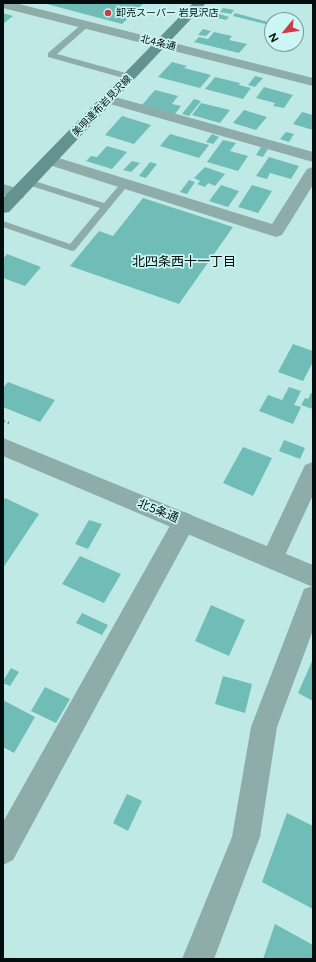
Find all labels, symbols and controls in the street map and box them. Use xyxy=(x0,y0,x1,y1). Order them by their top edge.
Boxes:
place label: 卸売スーパー 岩見沢店 xyxy=(116,7,218,19)
marker: 卸売スーパー 岩見沢店 xyxy=(103,8,113,18)
north arrow xyxy=(264,12,304,52)
text: N xyxy=(266,31,282,44)
street label: 北4条通 xyxy=(139,33,177,53)
street label: 美唄達布岩見沢線 xyxy=(70,73,134,139)
district label: 北四条西十一丁目 xyxy=(132,254,236,270)
street label: 北5条通 xyxy=(135,496,181,526)

